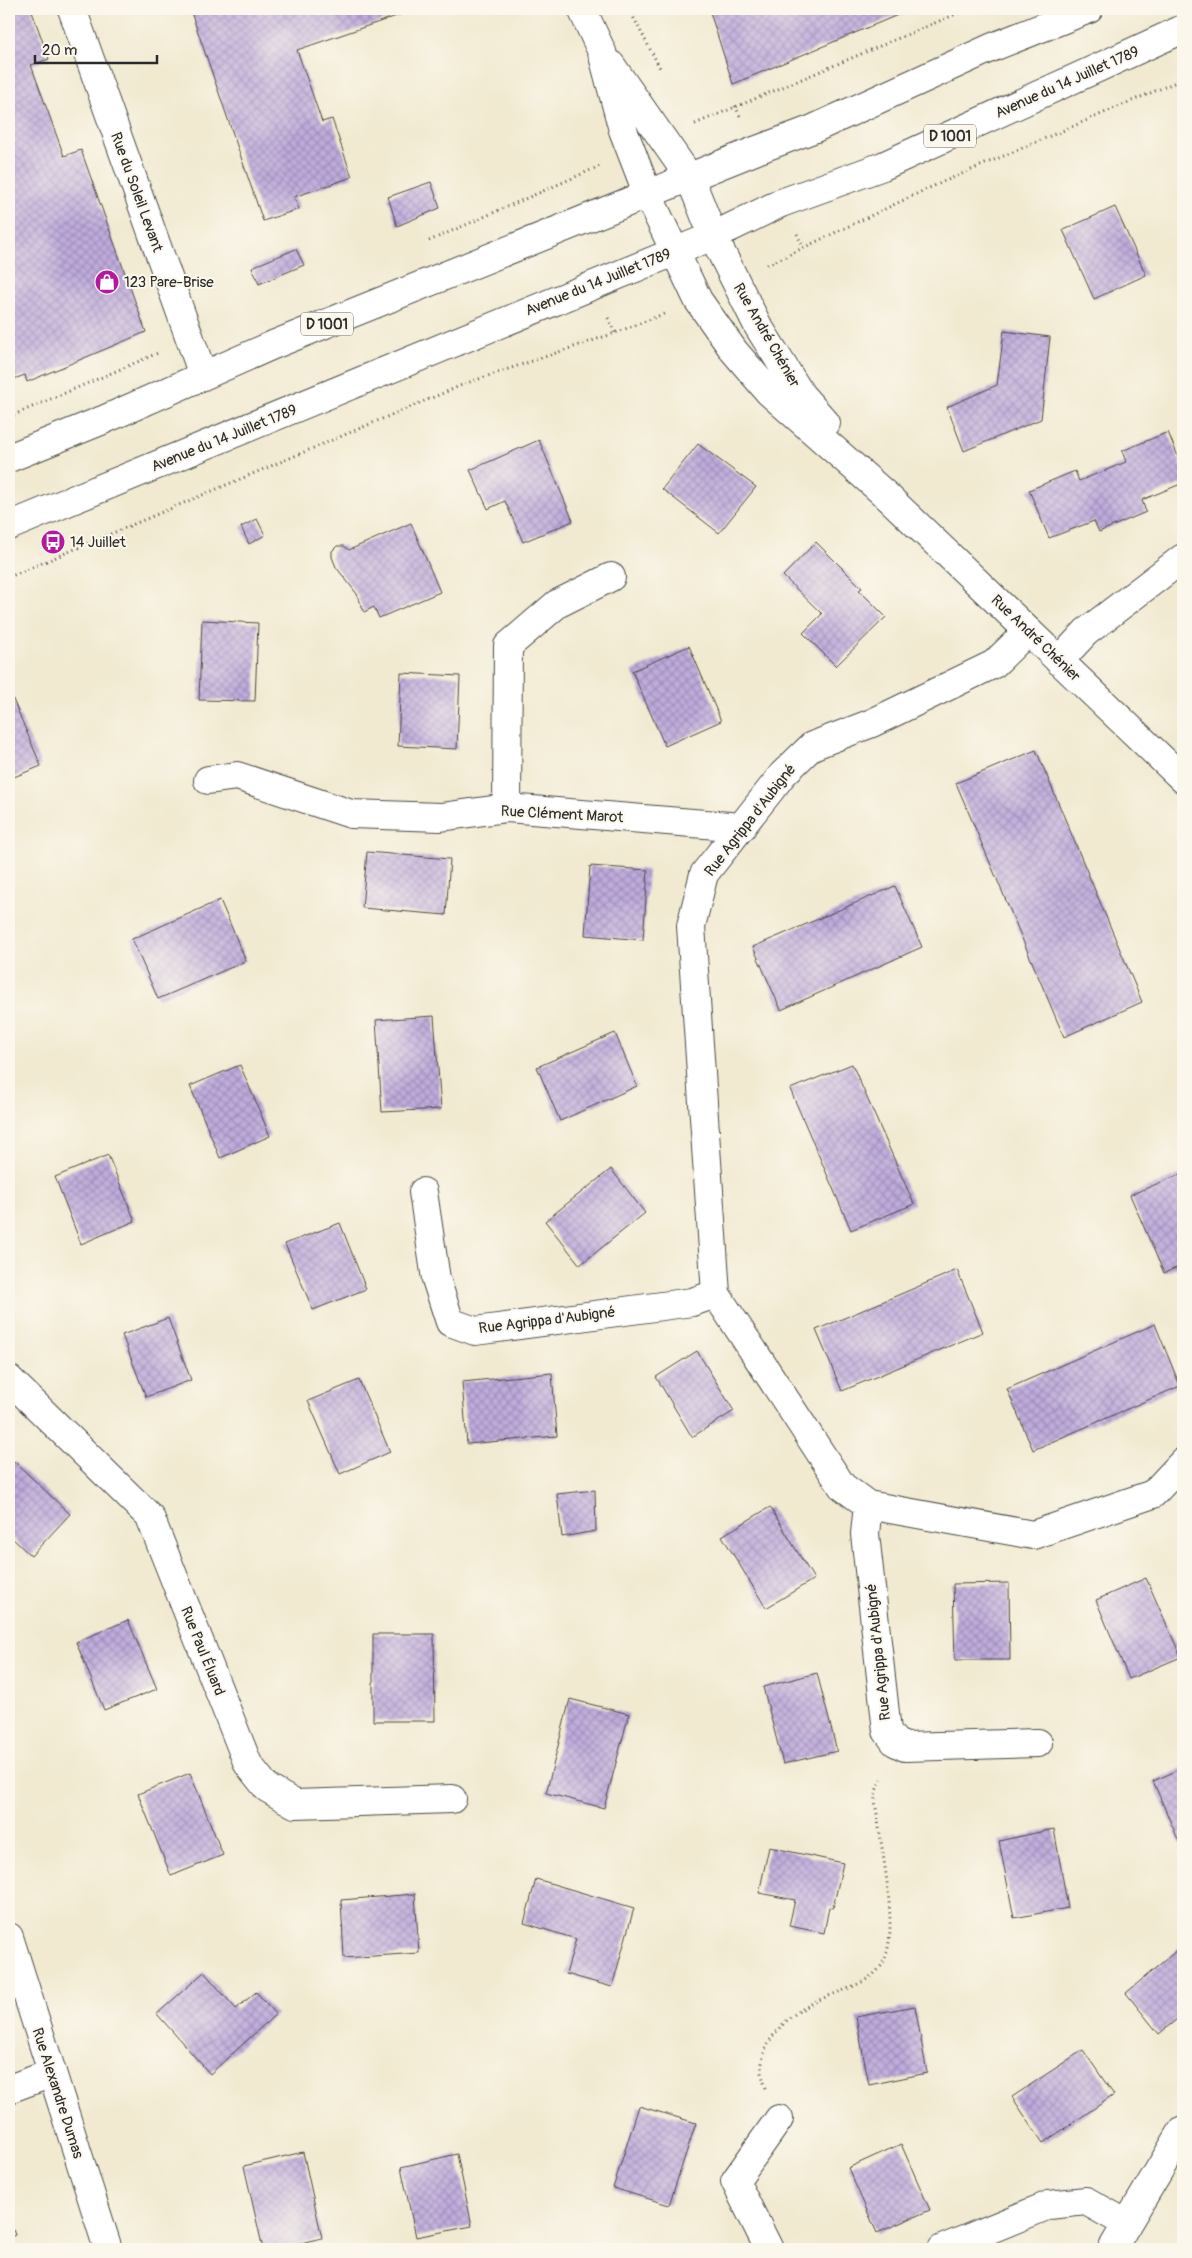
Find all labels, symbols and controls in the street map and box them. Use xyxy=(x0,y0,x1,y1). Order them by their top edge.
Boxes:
scale bar xyxy=(35,32,158,64)
text: 20 m xyxy=(42,41,77,60)
street label: Avenue du 14 Juillet 1789 xyxy=(992,42,1142,123)
road number: D 1001 xyxy=(924,124,976,148)
street label: Rue du Soleil Levant xyxy=(106,130,167,255)
street label: Avenue du 14 Juillet 1789 xyxy=(522,245,674,320)
shop icon: 123 Pare-Brise xyxy=(94,269,120,295)
place label: 123 Pare-Brise xyxy=(124,273,214,292)
street label: Rue André Chénier xyxy=(729,280,804,391)
road number: D 1001 xyxy=(301,312,353,336)
street label: Avenue du 14 Juillet 1789 xyxy=(148,401,300,476)
bus stop icon: 14 Juillet xyxy=(40,529,66,555)
place label: 14 Juillet xyxy=(70,533,127,552)
street label: Rue André Chénier xyxy=(987,591,1085,686)
street label: Rue Agrippa d'Aubigné xyxy=(701,760,800,880)
street label: Rue Clément Marot xyxy=(500,802,625,827)
street label: Rue Agrippa d'Aubigné xyxy=(478,1303,617,1338)
street label: Rue Agrippa d'Aubigné xyxy=(862,1583,895,1721)
street label: Rue Paul Éluard xyxy=(176,1604,229,1699)
street label: Rue Alexandre Dumas xyxy=(27,2025,88,2161)

